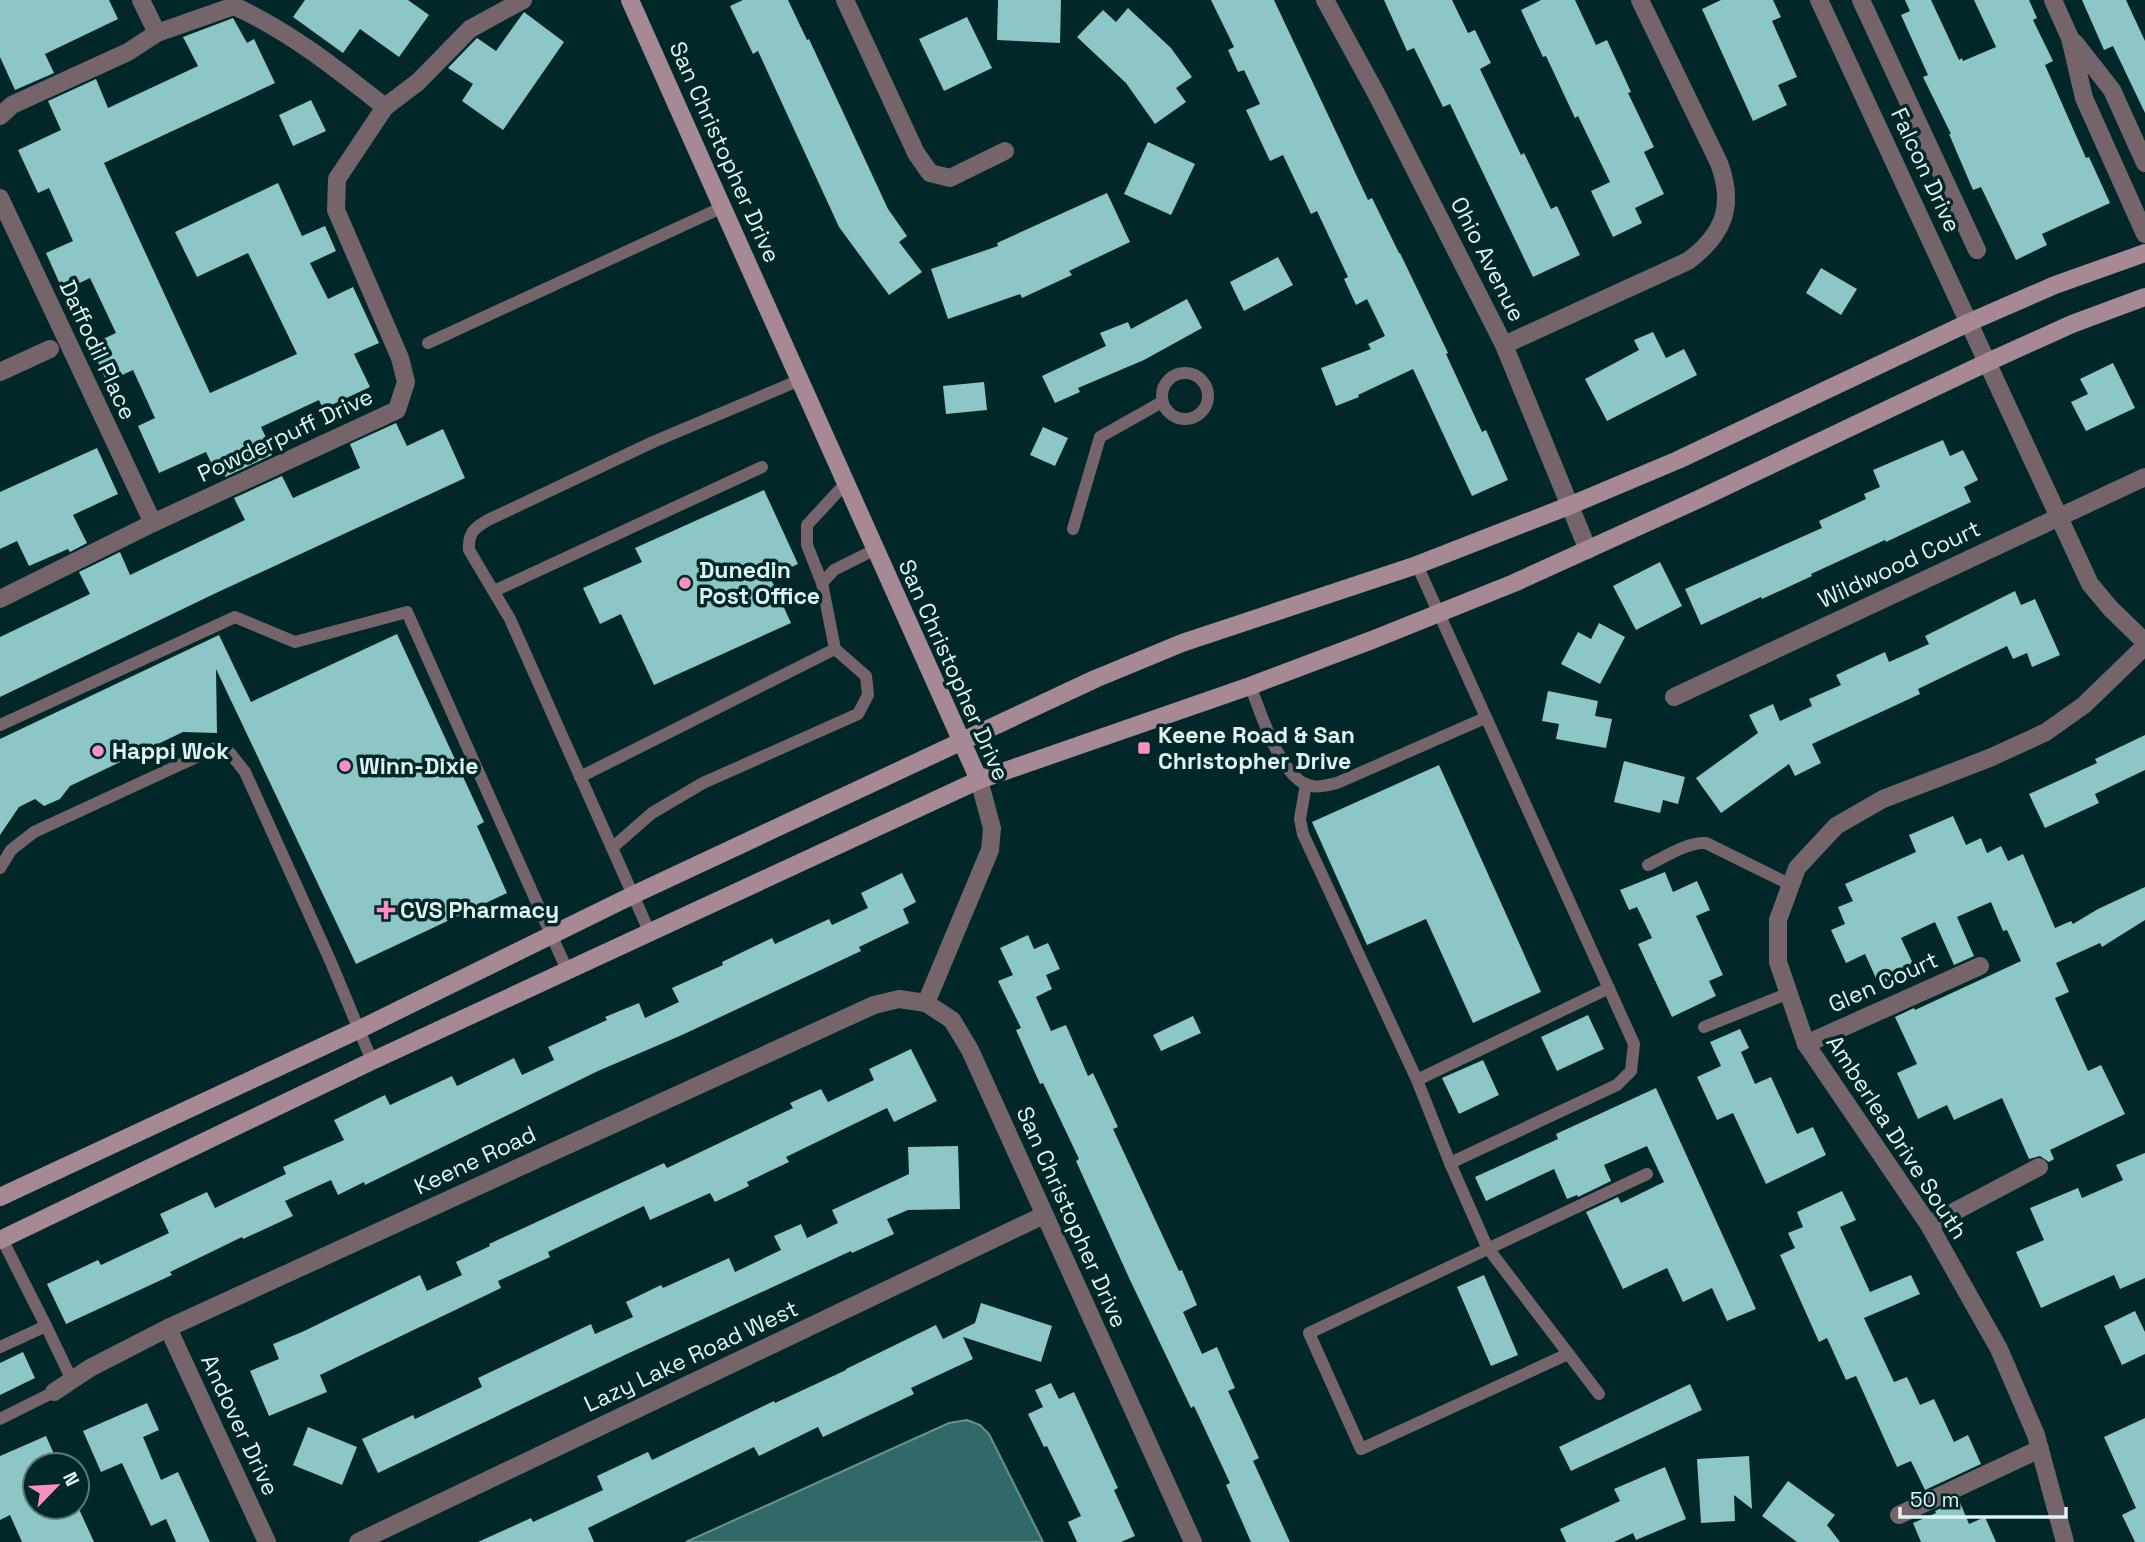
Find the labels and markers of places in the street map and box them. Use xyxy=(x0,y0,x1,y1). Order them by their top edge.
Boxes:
place label: Dunedin Post Office xyxy=(699,555,820,611)
marker: Dunedin Post Office xyxy=(677,575,693,591)
place label: Keene Road & San Christopher Drive xyxy=(1158,720,1355,776)
place label: Happi Wok xyxy=(112,736,229,766)
marker: Keene Road & San Christopher Drive xyxy=(1136,740,1152,756)
marker: Happi Wok xyxy=(90,743,106,759)
place label: Winn-Dixie xyxy=(359,751,479,781)
marker: Winn-Dixie xyxy=(337,758,353,774)
place label: CVS Pharmacy xyxy=(400,895,559,925)
marker: CVS Pharmacy xyxy=(378,902,394,918)

